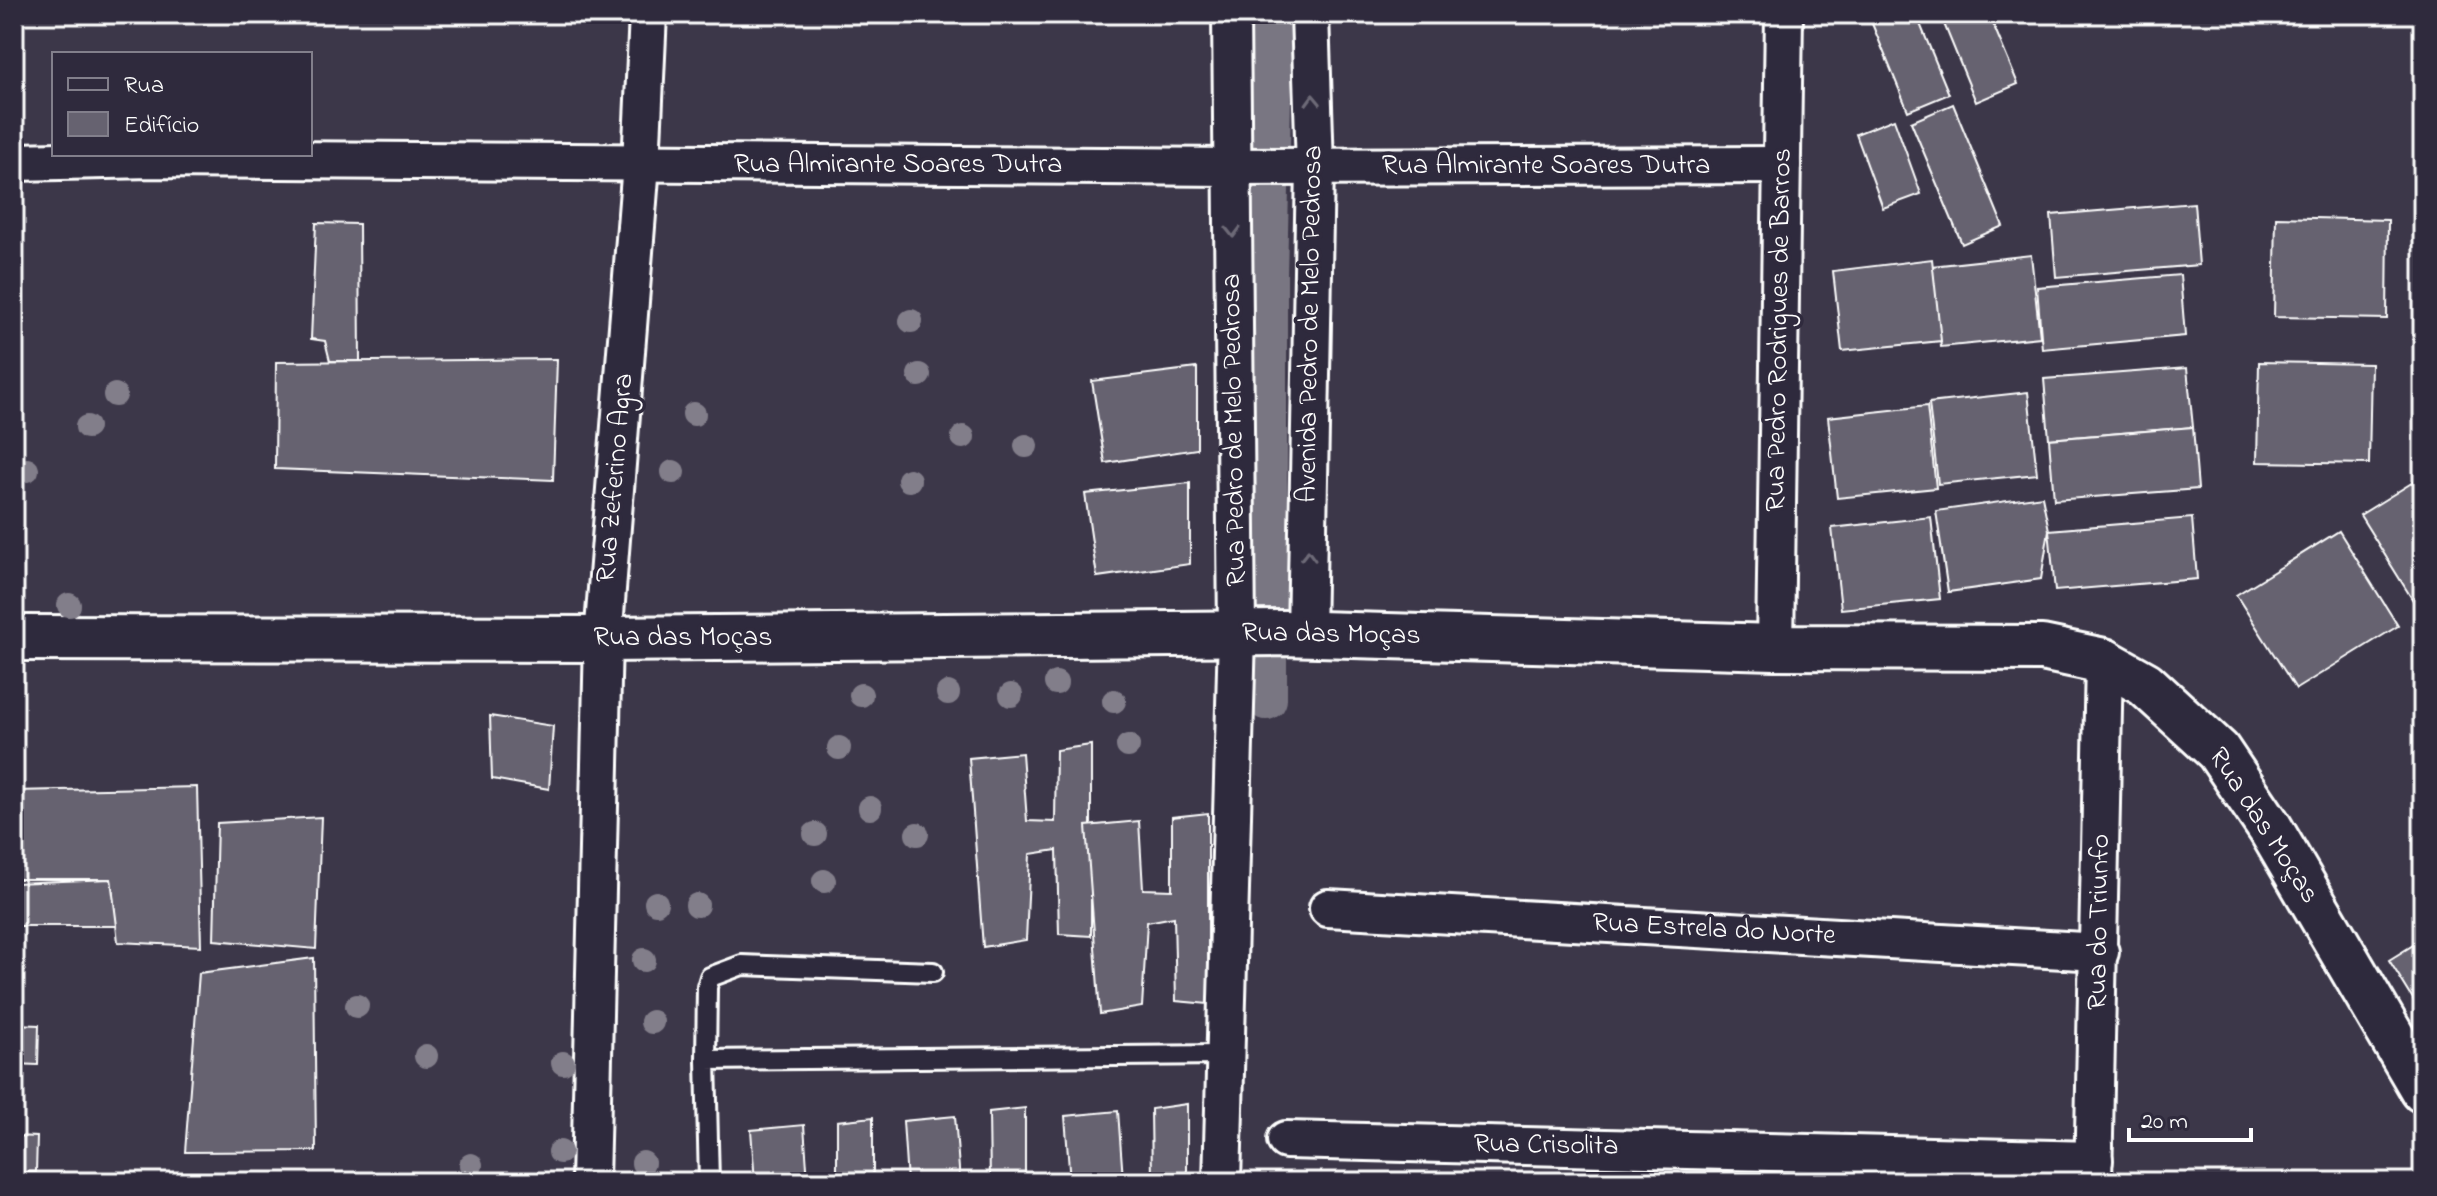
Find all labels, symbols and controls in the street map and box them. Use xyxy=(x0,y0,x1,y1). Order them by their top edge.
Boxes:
legend xyxy=(52,52,312,156)
text: Rua xyxy=(124,69,164,104)
one-way arrow xyxy=(1304,93,1321,106)
text: Edifício xyxy=(124,109,199,144)
street label: Rua Almirante Soares Dutra xyxy=(734,145,1062,186)
street label: Avenida Pedro de Melo Pedrosa xyxy=(1287,145,1335,503)
street label: Rua Almirante Soares Dutra xyxy=(1382,146,1710,187)
street label: Rua Pedro Rodrigues de Barros xyxy=(1756,148,1804,512)
one-way arrow xyxy=(1224,226,1241,239)
street label: Rua Pedro de Melo Pedrosa xyxy=(1212,273,1258,587)
street label: Rua Zeferino Agra xyxy=(586,371,646,585)
one-way arrow xyxy=(1299,549,1316,562)
street label: Rua das Moças xyxy=(1241,613,1421,657)
street label: Rua das Moças xyxy=(593,618,773,659)
street label: Rua das Moças xyxy=(2197,740,2329,912)
street label: Rua do Triunfo xyxy=(2078,834,2122,1010)
street label: Rua Estrela do Norte xyxy=(1591,903,1837,957)
scale bar xyxy=(2129,1092,2251,1142)
text: 20 m xyxy=(2141,1105,2188,1140)
street label: Rua Crisolita xyxy=(1473,1124,1619,1168)

